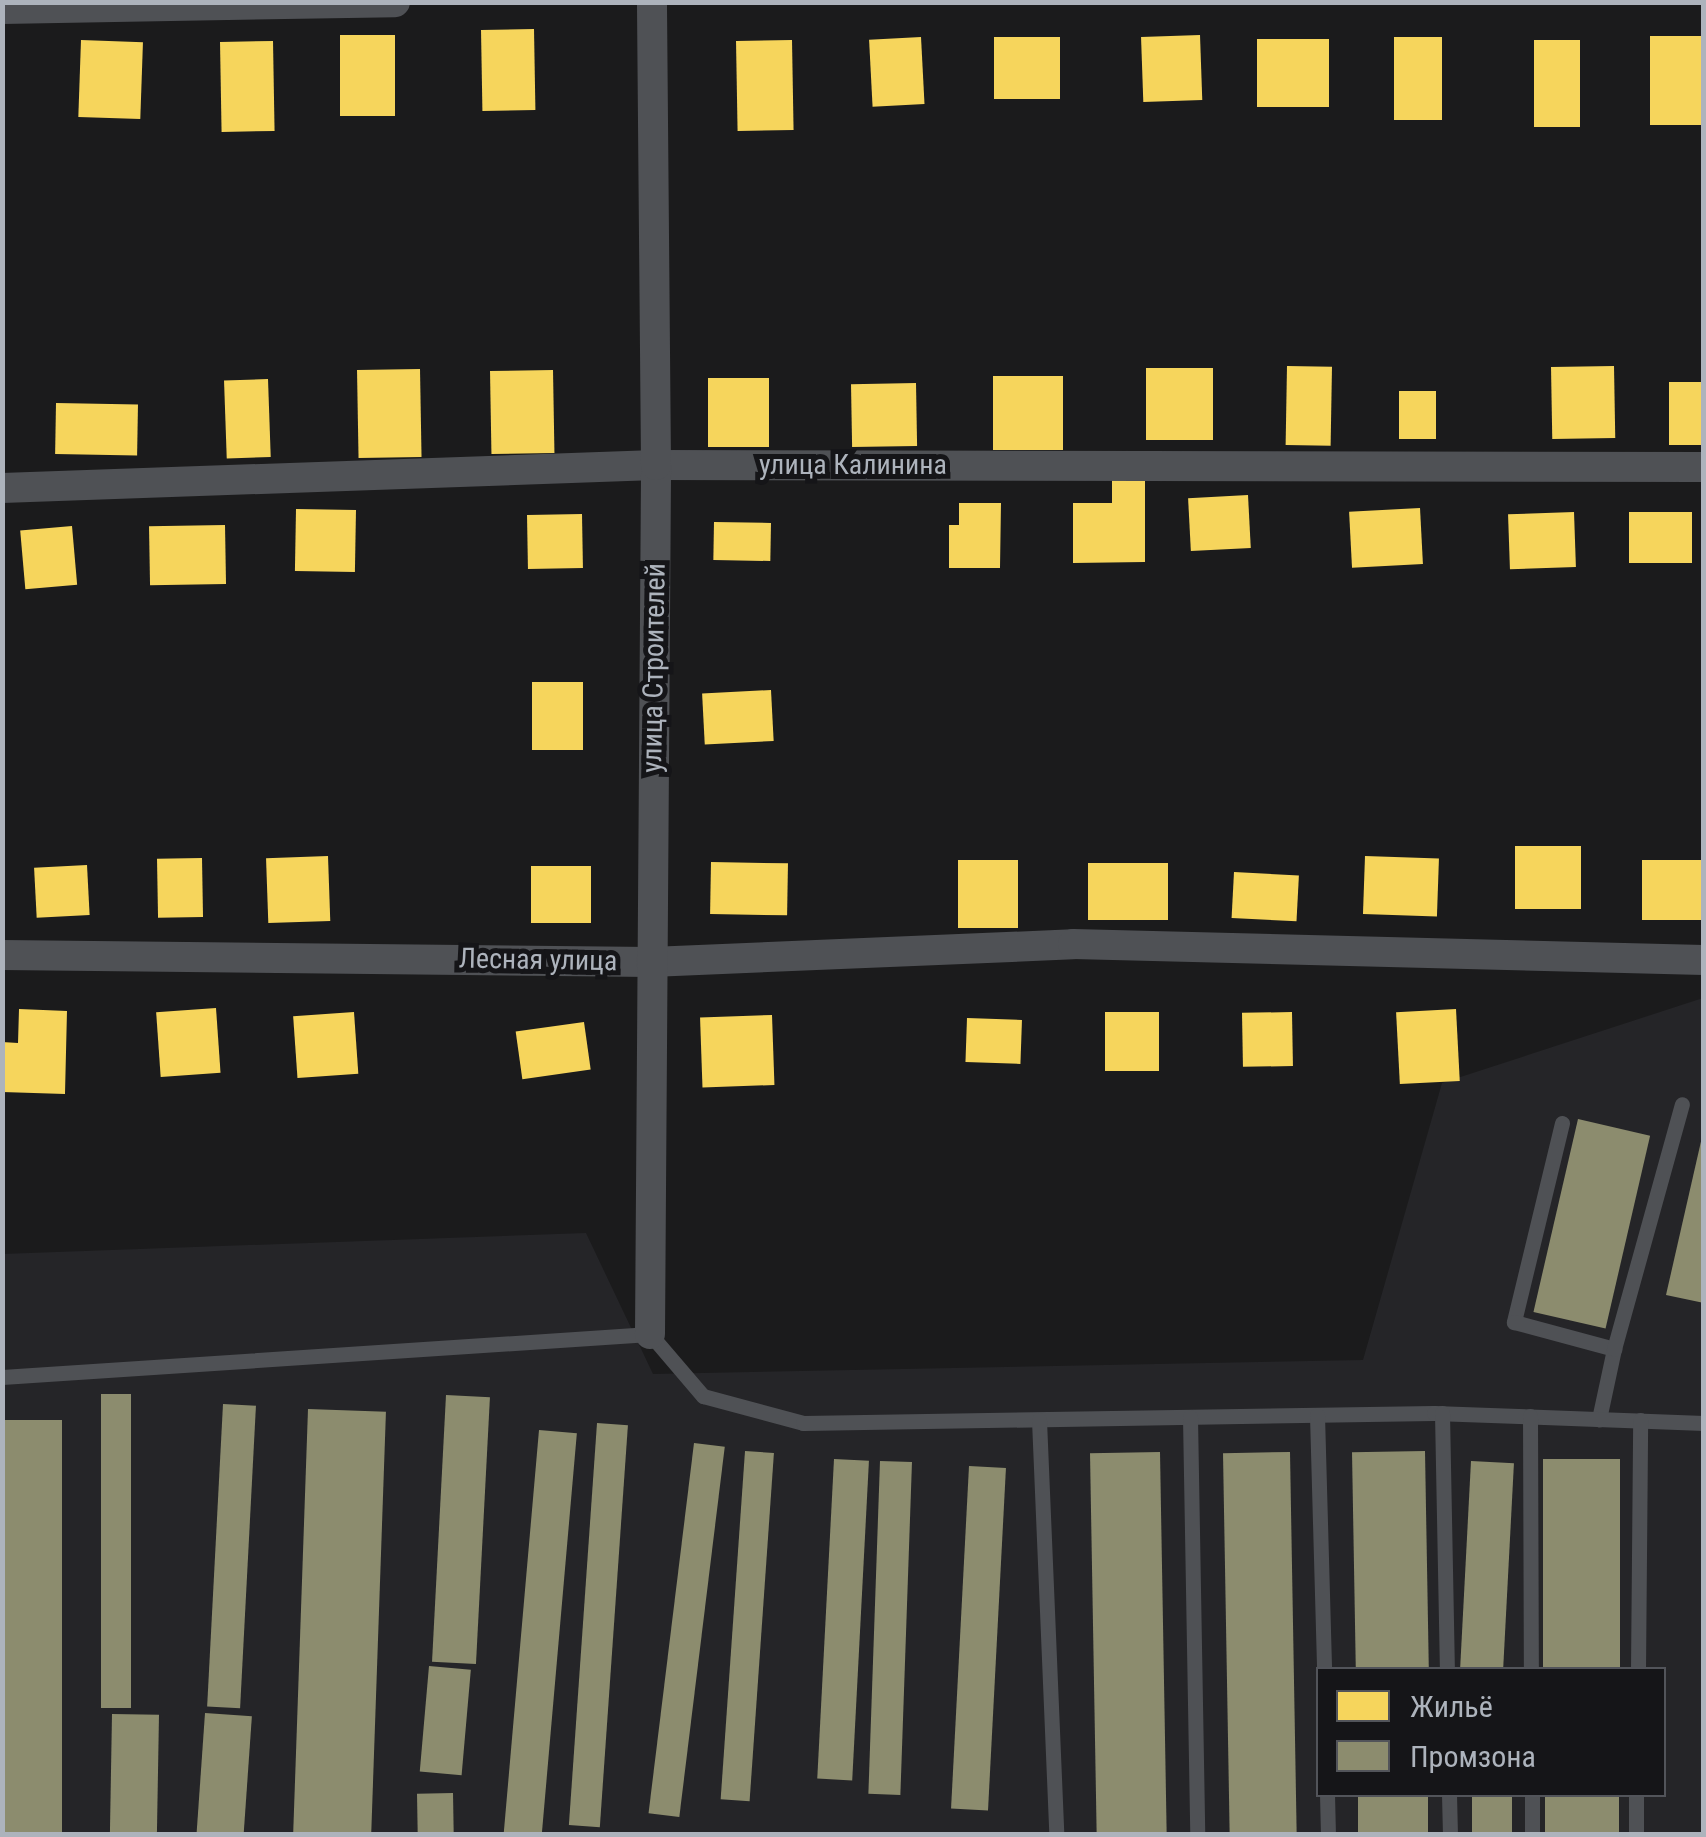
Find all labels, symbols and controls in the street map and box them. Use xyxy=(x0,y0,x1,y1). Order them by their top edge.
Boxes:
street label: улица Калинина xyxy=(759,448,947,482)
street label: улица Строителей xyxy=(635,563,673,773)
street label: Лесная улица xyxy=(458,942,618,978)
legend xyxy=(1316,1667,1666,1797)
text: Жильё xyxy=(1410,1689,1493,1724)
text: Промзона xyxy=(1410,1739,1536,1774)

